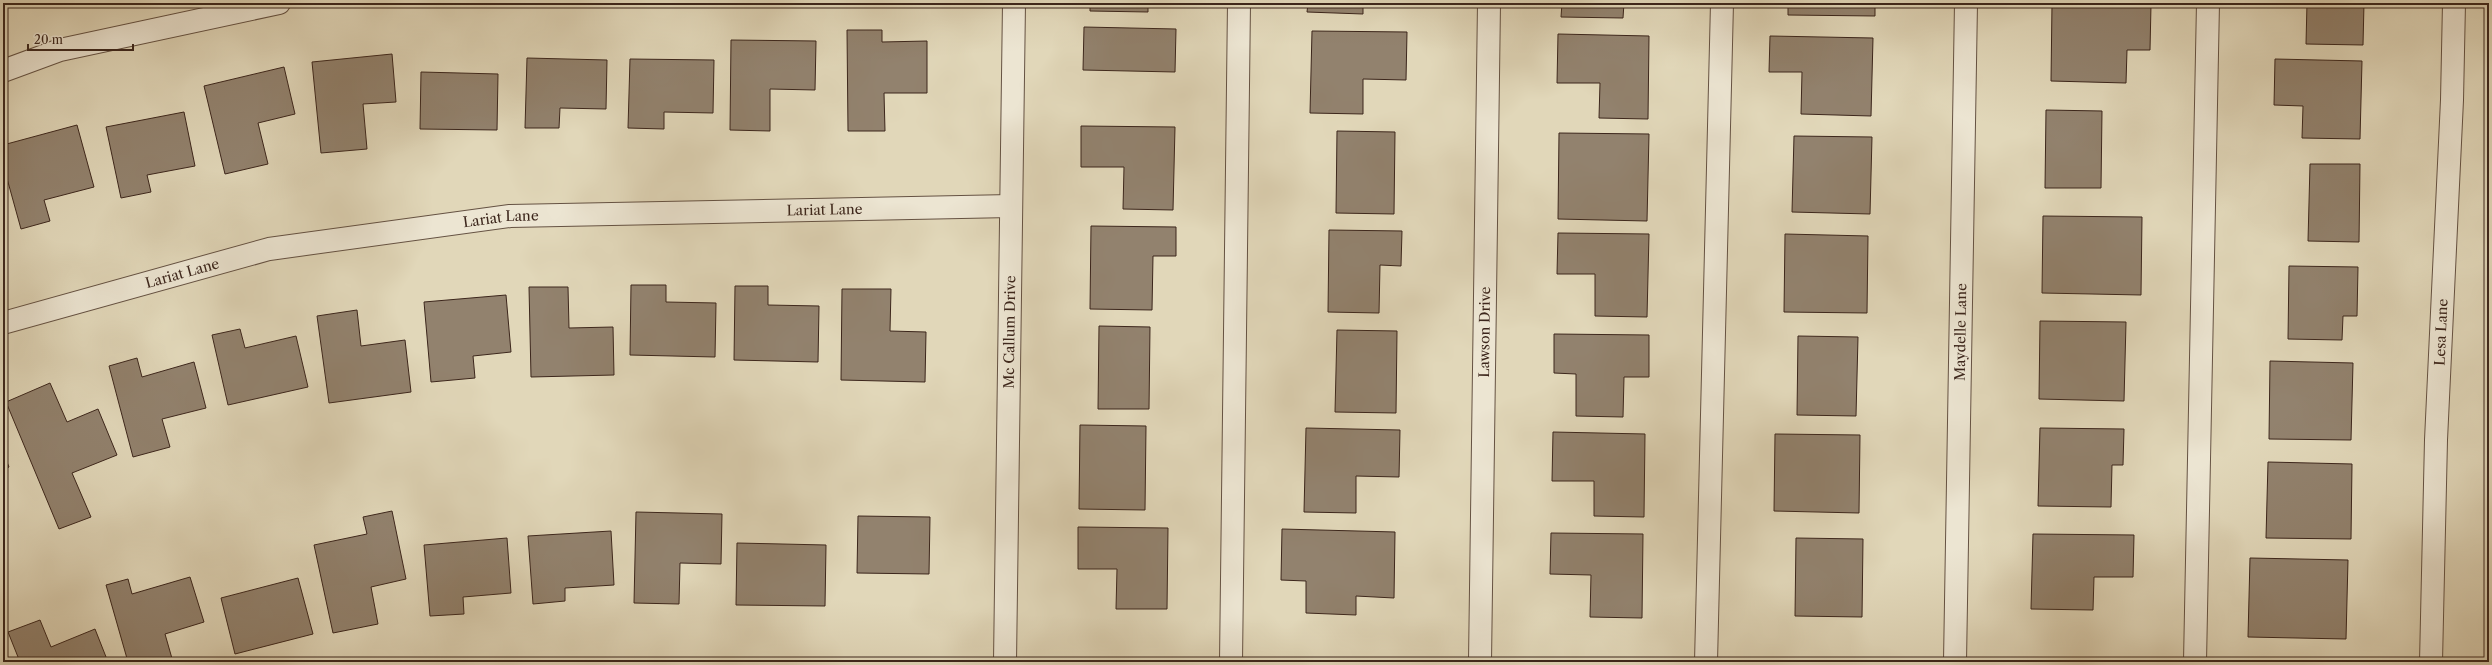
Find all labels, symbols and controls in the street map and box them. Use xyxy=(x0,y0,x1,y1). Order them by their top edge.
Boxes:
scale bar xyxy=(28,26,133,52)
text: 20 m xyxy=(34,32,63,47)
street label: Lariat Lane xyxy=(786,200,863,219)
street label: Lariat Lane xyxy=(462,206,539,231)
street label: Lariat Lane xyxy=(143,254,221,292)
street label: Mc Callum Drive xyxy=(1000,275,1019,389)
street label: Maydelle Lane xyxy=(1951,283,1970,381)
street label: Lawson Drive xyxy=(1475,286,1494,378)
street label: Lesa Lane xyxy=(2431,298,2452,366)

